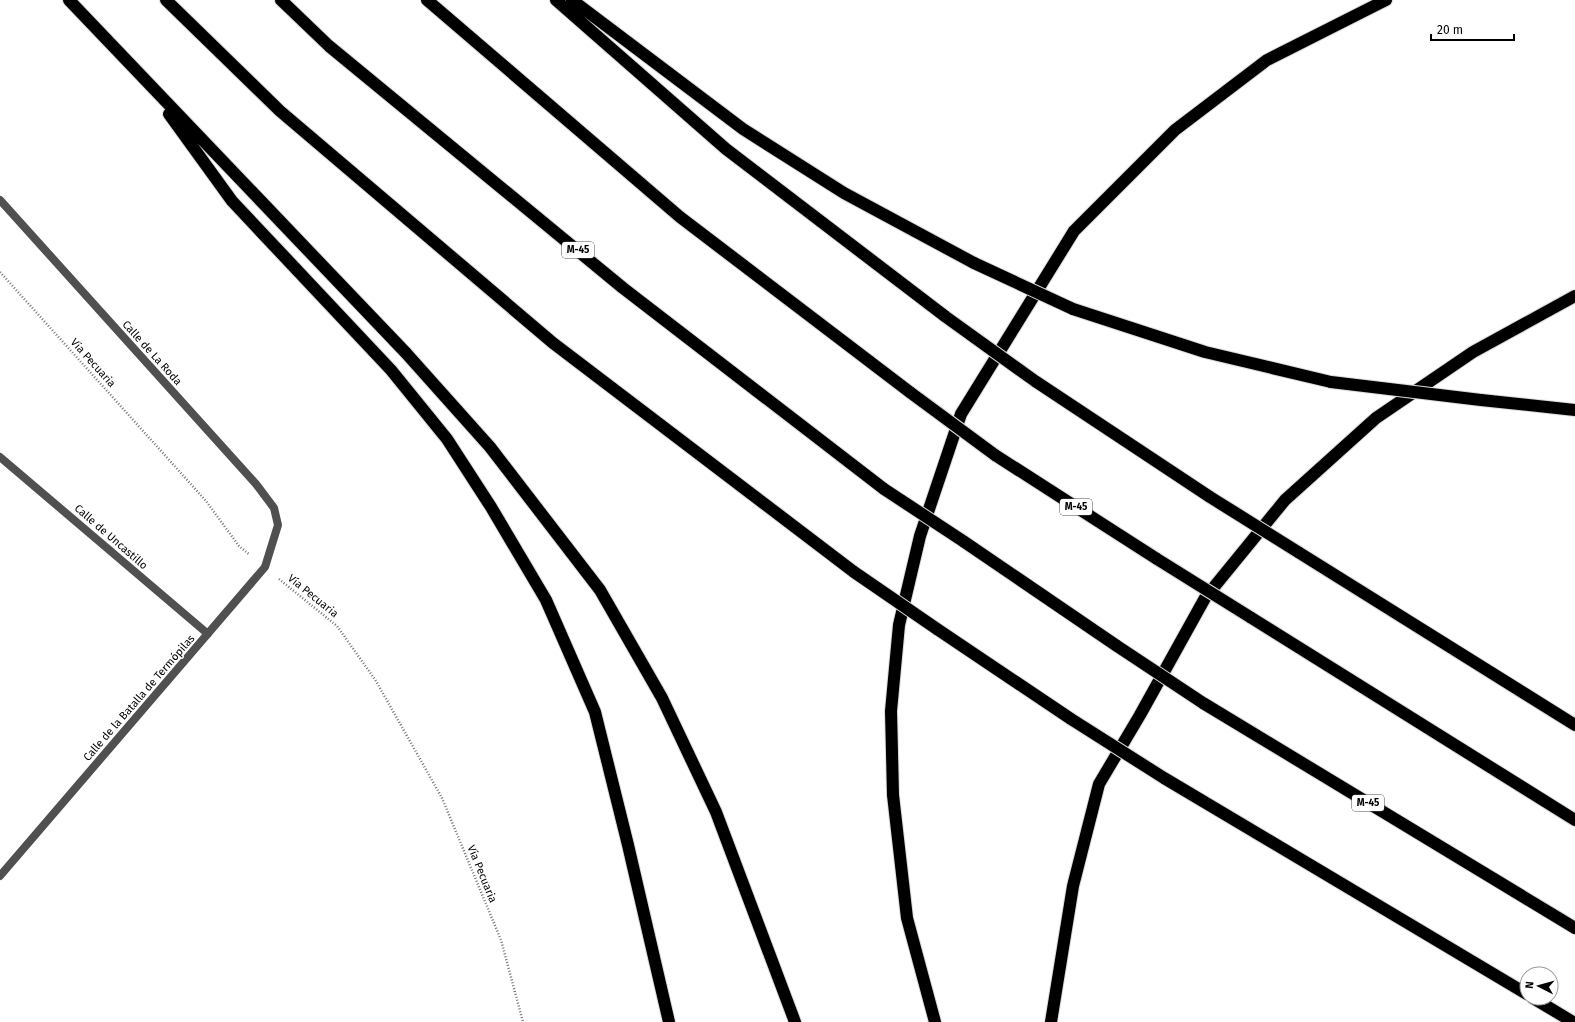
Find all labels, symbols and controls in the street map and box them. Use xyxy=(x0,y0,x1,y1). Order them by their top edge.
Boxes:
scale bar xyxy=(1431,16,1514,42)
text: 20 m xyxy=(1437,23,1463,37)
road number: M-45 xyxy=(562,242,594,258)
street label: Calle de La Roda xyxy=(120,318,184,388)
street label: Vía Pecuaria xyxy=(68,336,118,390)
road number: M-45 xyxy=(1060,499,1092,515)
street label: Calle de Uncastillo xyxy=(72,502,150,572)
street label: Vía Pecuaria xyxy=(285,572,341,620)
street label: Calle de la Batalla de Termópilas xyxy=(81,632,197,764)
road number: M-45 xyxy=(1352,795,1384,811)
street label: Vía Pecuaria xyxy=(465,843,499,905)
north arrow xyxy=(1519,966,1559,1006)
text: N xyxy=(1523,981,1536,989)

